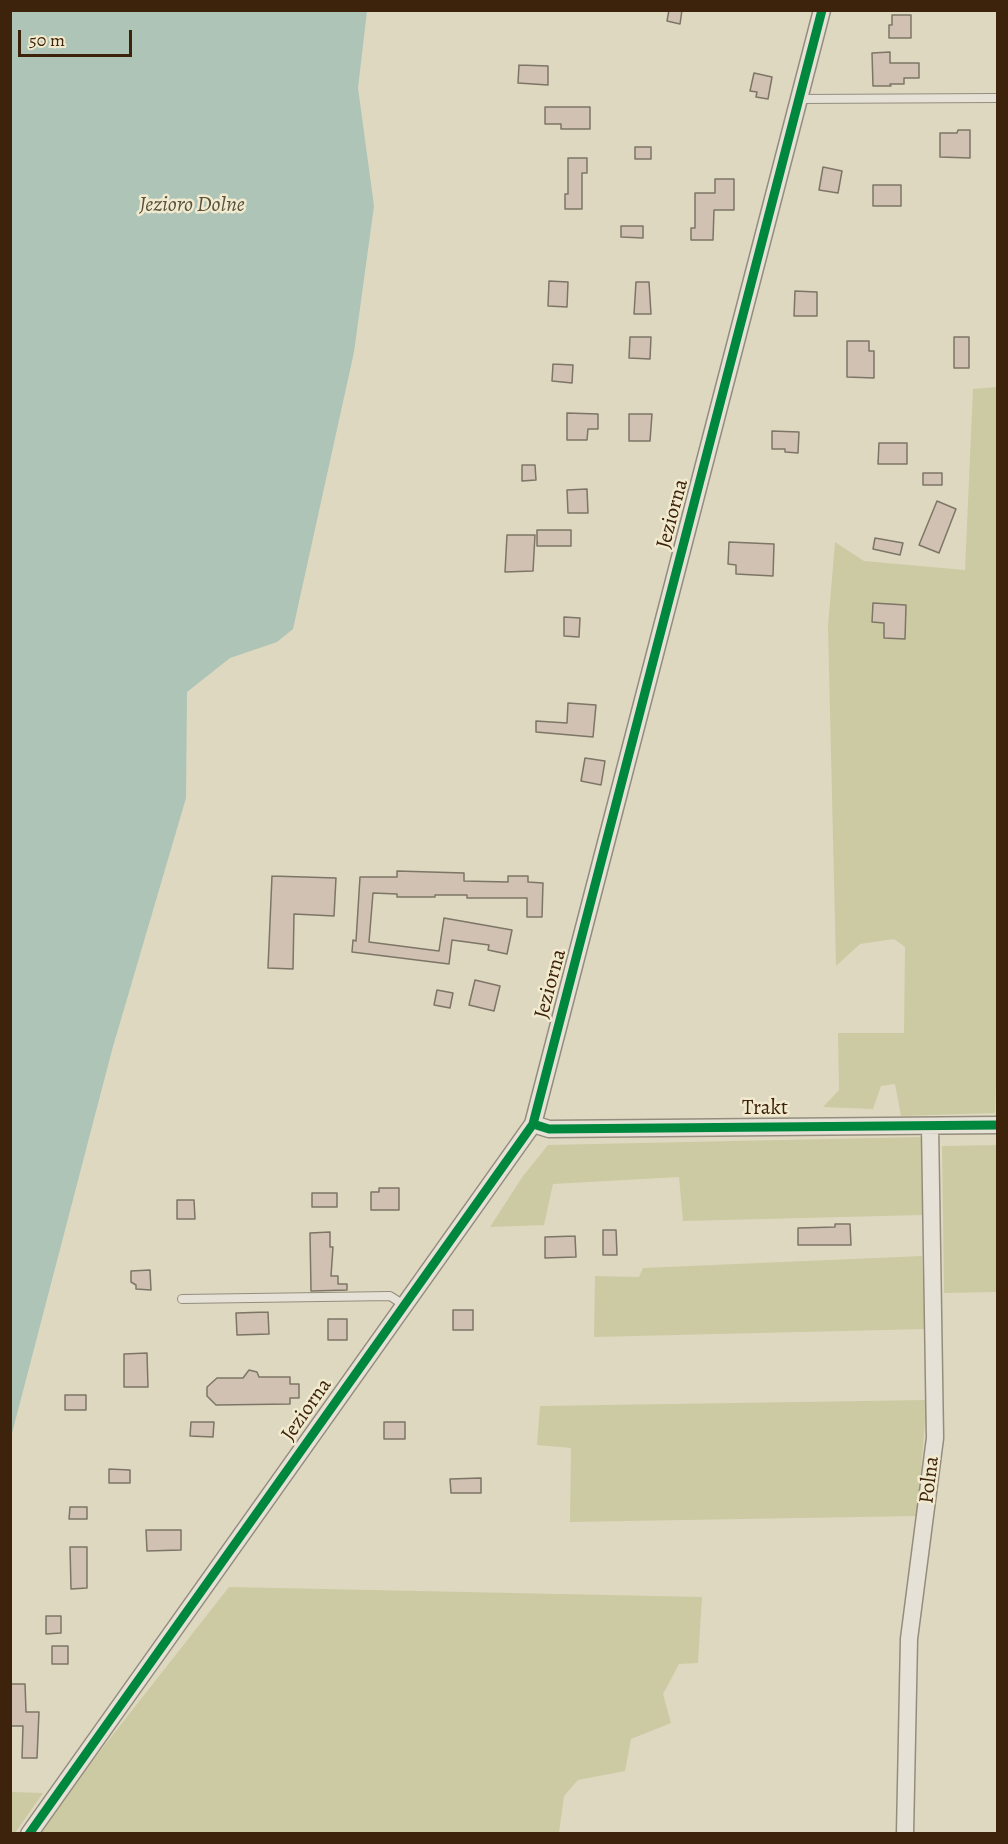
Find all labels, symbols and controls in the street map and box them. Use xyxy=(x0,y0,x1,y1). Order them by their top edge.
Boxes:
scale bar xyxy=(21,18,135,56)
text: 50 m xyxy=(29,28,65,52)
water label: Jezioro Dolne xyxy=(139,193,245,219)
street label: Jeziorna xyxy=(652,477,694,551)
street label: Jeziorna xyxy=(530,947,572,1021)
street label: Trakt xyxy=(742,1096,788,1122)
street label: Jeziorna xyxy=(276,1374,338,1446)
street label: Polna xyxy=(915,1455,945,1505)

